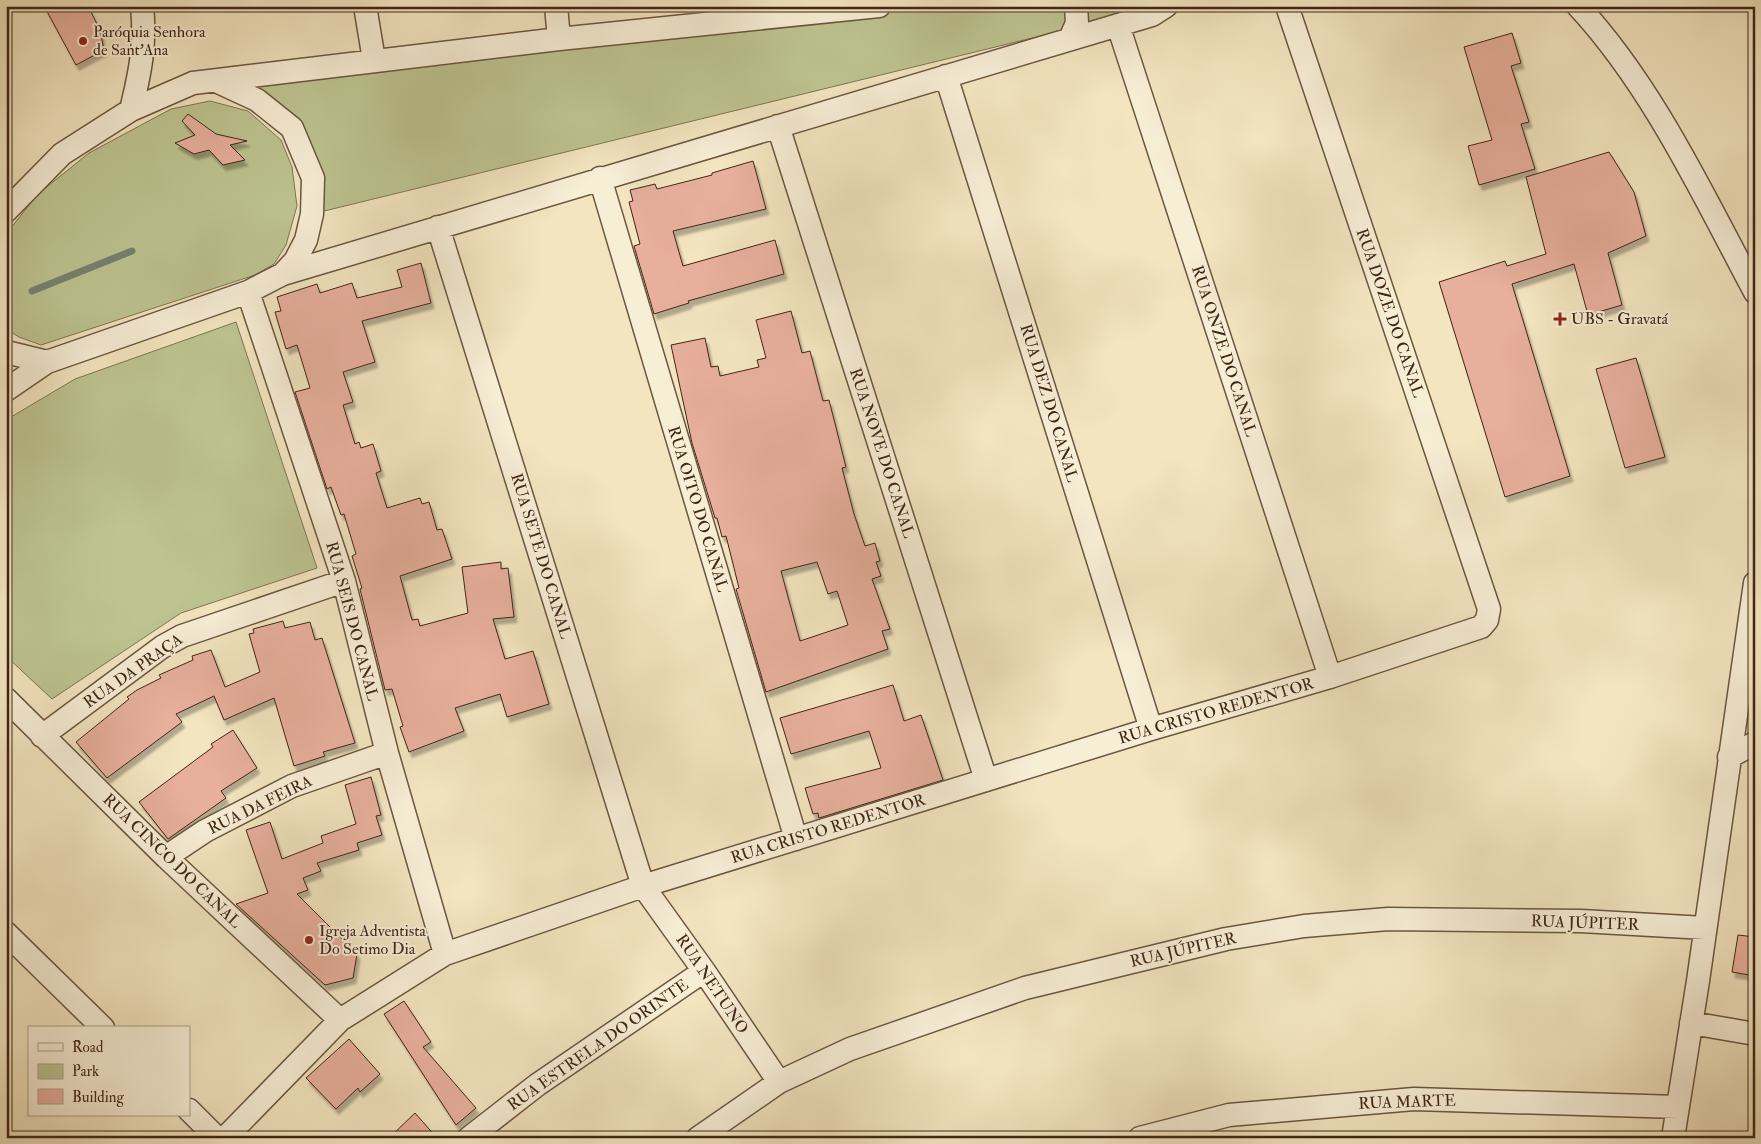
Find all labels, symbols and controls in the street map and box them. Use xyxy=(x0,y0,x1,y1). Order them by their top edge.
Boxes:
place label: Paróquia Senhora de Sant'Ana xyxy=(93,22,206,60)
marker: Paróquia Senhora de Sant'Ana xyxy=(77,35,89,47)
street label: RUA DOZE DO CANAL xyxy=(1352,226,1428,401)
street label: RUA ONZE DO CANAL xyxy=(1187,263,1261,439)
place label: UBS - Gravatá xyxy=(1571,309,1669,329)
marker: UBS - Gravatá xyxy=(1553,312,1567,326)
street label: RUA DEZ DO CANAL xyxy=(1015,321,1083,485)
street label: RUA NOVE DO CANAL xyxy=(845,366,919,541)
street label: RUA OITO DO CANAL xyxy=(663,424,733,595)
street label: RUA SETE DO CANAL xyxy=(506,471,576,641)
street label: RUA SEIS DO CANAL xyxy=(321,539,383,703)
street label: RUA DA PRAÇA xyxy=(80,629,186,713)
street label: RUA CRISTO REDENTOR xyxy=(1116,673,1317,748)
street label: RUA DA FEIRA xyxy=(205,771,315,839)
street label: RUA CINCO DO CANAL xyxy=(99,790,246,933)
street label: RUA CRISTO REDENTOR xyxy=(728,790,928,868)
street label: RUA JÚPITER xyxy=(1531,910,1640,936)
place label: Igreja Adventista Do Setimo Dia xyxy=(319,921,426,959)
street label: RUA JÚPITER xyxy=(1128,927,1239,973)
street label: RUA NETUNO xyxy=(671,930,753,1038)
marker: Igreja Adventista Do Setimo Dia xyxy=(303,934,315,946)
street label: RUA ESTRELA DO ORINTE xyxy=(504,975,692,1115)
legend xyxy=(28,1026,190,1116)
text: Road xyxy=(72,1038,104,1057)
text: Park xyxy=(72,1062,99,1081)
text: Building xyxy=(72,1088,124,1107)
street label: RUA MARTE xyxy=(1358,1090,1456,1114)

